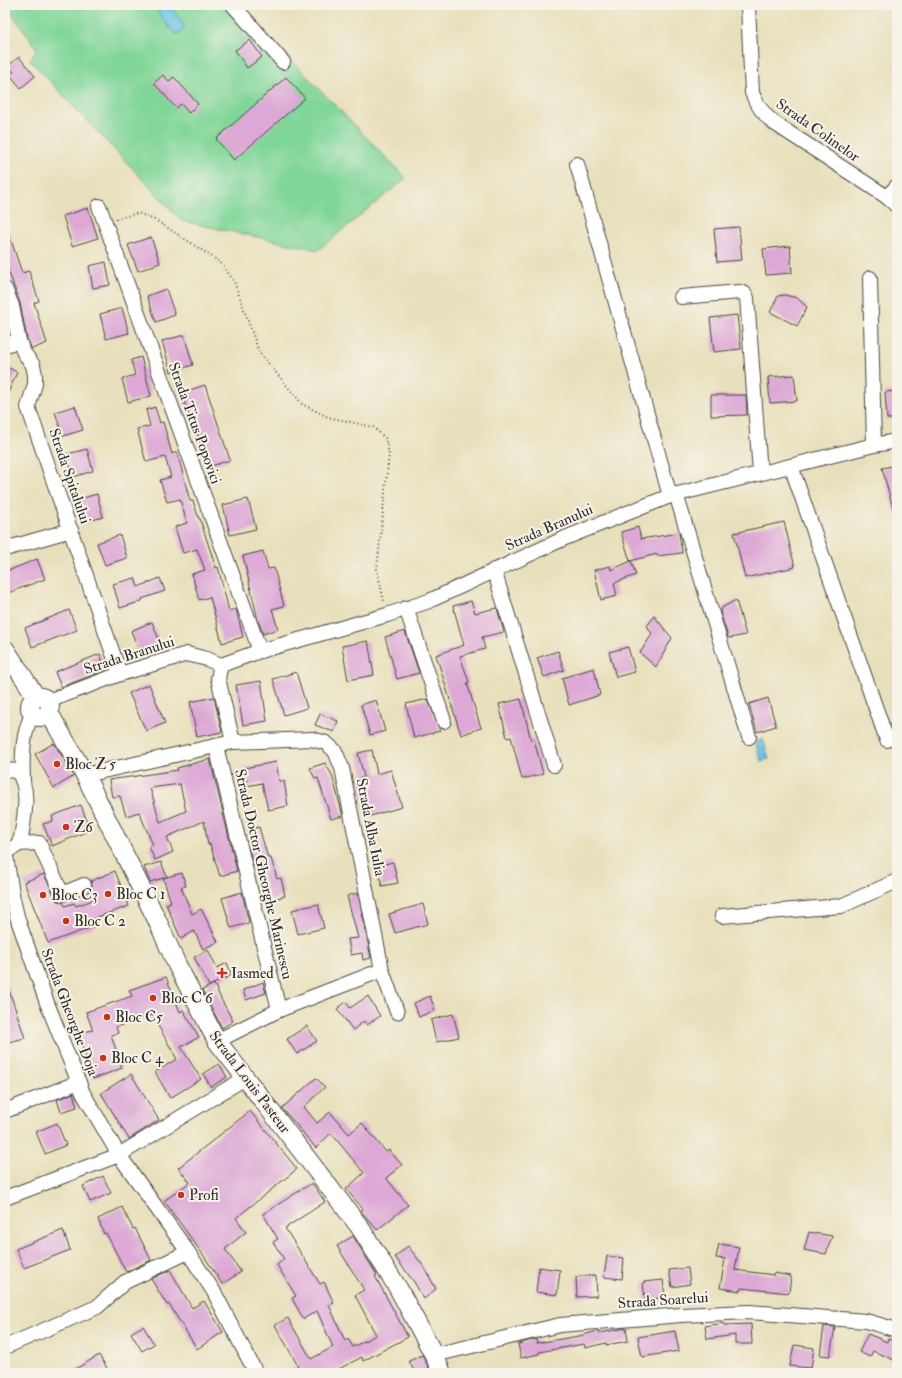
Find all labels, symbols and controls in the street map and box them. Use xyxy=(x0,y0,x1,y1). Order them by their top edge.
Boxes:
street label: Strada Colinelor xyxy=(772,94,864,167)
street label: Strada Titus Popovici xyxy=(163,360,225,487)
street label: Strada Spitalului xyxy=(43,426,95,527)
street label: Strada Branului xyxy=(502,500,596,555)
street label: Strada Branului xyxy=(81,632,177,679)
place label: Bloc Z 5 xyxy=(65,755,116,774)
marker: Bloc Z 5 xyxy=(52,759,62,769)
street label: Strada Doctor Gheorghe Marinescu xyxy=(230,767,297,981)
street label: Strada Alba Iulia xyxy=(352,777,389,878)
place label: Z6 xyxy=(74,818,94,837)
marker: Z6 xyxy=(61,822,71,832)
place label: Bloc C 1 xyxy=(116,885,165,904)
place label: Bloc C3 xyxy=(51,886,98,905)
marker: Bloc C 1 xyxy=(103,889,113,899)
marker: Bloc C3 xyxy=(38,890,48,900)
place label: Bloc C 2 xyxy=(74,912,126,931)
marker: Bloc C 2 xyxy=(61,916,71,926)
street label: Strada Gheorghe Doja xyxy=(36,946,103,1079)
place label: Iasmed xyxy=(231,964,274,983)
marker: Iasmed xyxy=(216,967,228,979)
place label: Bloc C 6 xyxy=(161,989,214,1008)
marker: Bloc C 6 xyxy=(148,993,158,1003)
place label: Bloc C5 xyxy=(115,1008,163,1027)
marker: Bloc C5 xyxy=(102,1012,112,1022)
street label: Strada Louis Pasteur xyxy=(205,1027,295,1138)
place label: Bloc C 4 xyxy=(111,1049,164,1068)
marker: Bloc C 4 xyxy=(98,1053,108,1063)
place label: Profi xyxy=(189,1186,219,1205)
marker: Profi xyxy=(176,1190,186,1200)
street label: Strada Soarelui xyxy=(617,1288,709,1313)

